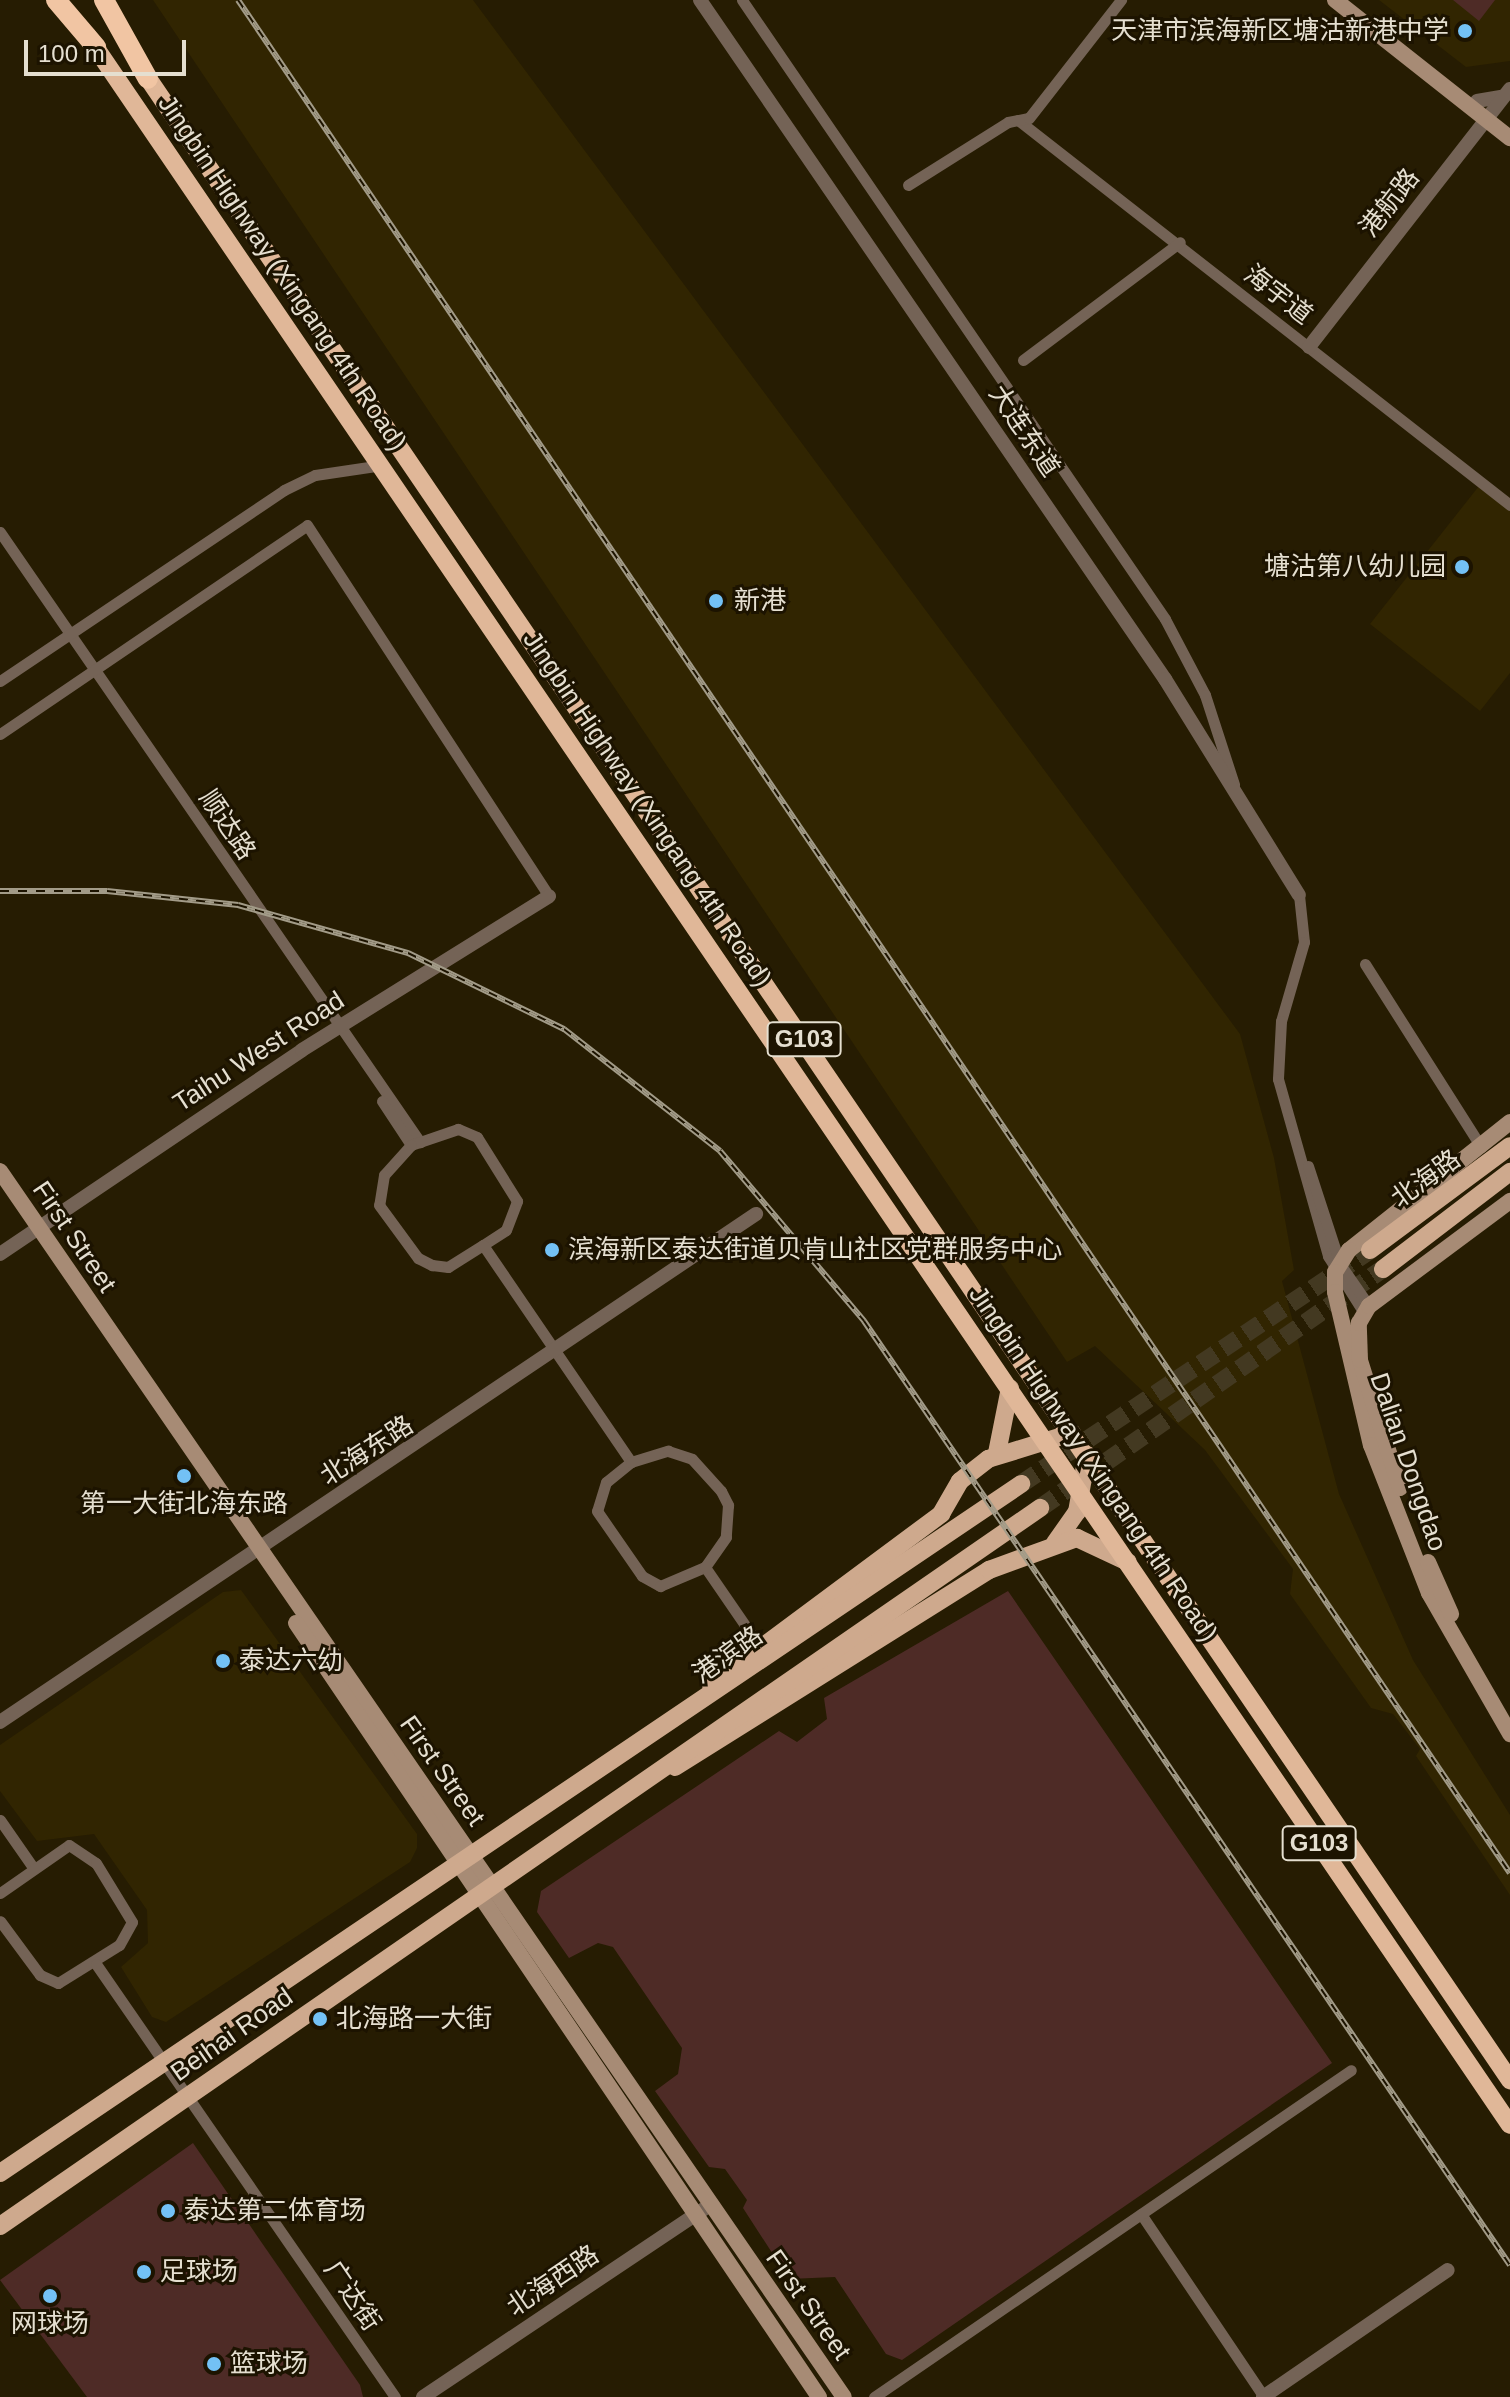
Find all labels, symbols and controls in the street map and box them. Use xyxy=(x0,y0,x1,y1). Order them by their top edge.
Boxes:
place label: 天津市滨海新区塘沽新港中学 xyxy=(1111,15,1449,47)
marker: 天津市滨海新区塘沽新港中学 xyxy=(1456,22,1474,40)
scale bar xyxy=(28,24,190,74)
text: 100 m xyxy=(38,40,105,67)
street label: Jingbin Highway (Xingang 4th Road) xyxy=(151,89,413,457)
street label: 港航路 xyxy=(1354,163,1426,243)
street label: 海宇道 xyxy=(1238,259,1318,331)
street label: 大连东道 xyxy=(982,379,1066,483)
place label: 塘沽第八幼儿园 xyxy=(1264,551,1446,583)
marker: 塘沽第八幼儿园 xyxy=(1453,558,1471,576)
place label: 新港 xyxy=(734,585,786,617)
marker: 新港 xyxy=(705,590,727,612)
street label: Jingbin Highway (Xingang 4th Road) xyxy=(516,625,778,993)
street label: 顺达路 xyxy=(192,784,262,866)
street label: Taihu West Road xyxy=(168,985,350,1119)
road number: G103 xyxy=(766,1019,842,1059)
street label: 北海路 xyxy=(1385,1143,1467,1215)
street label: First Street xyxy=(26,1176,122,1298)
place label: 滨海新区泰达街道贝肯山社区党群服务中心 xyxy=(568,1234,1062,1266)
marker: 滨海新区泰达街道贝肯山社区党群服务中心 xyxy=(543,1241,561,1259)
street label: Jingbin Highway (Xingang 4th Road) xyxy=(962,1280,1224,1648)
street label: Dalian Dongdao xyxy=(1363,1369,1453,1555)
street label: 北海东路 xyxy=(315,1410,419,1492)
marker: 第一大街北海东路 xyxy=(175,1467,193,1485)
place label: 第一大街北海东路 xyxy=(80,1488,288,1520)
street label: 港滨路 xyxy=(687,1620,769,1690)
place label: 泰达六幼 xyxy=(239,1645,343,1677)
marker: 泰达六幼 xyxy=(214,1652,232,1670)
street label: First Street xyxy=(393,1710,491,1832)
road number: G103 xyxy=(1281,1823,1357,1863)
street label: Beihai Road xyxy=(165,1982,299,2088)
place label: 北海路一大街 xyxy=(336,2003,492,2035)
marker: 北海路一大街 xyxy=(311,2010,329,2028)
place label: 泰达第二体育场 xyxy=(184,2195,366,2227)
marker: 泰达第二体育场 xyxy=(159,2202,177,2220)
street label: 北海西路 xyxy=(501,2239,605,2323)
street label: First Street xyxy=(759,2244,857,2366)
street label: 广达街 xyxy=(317,2255,387,2337)
place label: 足球场 xyxy=(160,2256,238,2288)
marker: 足球场 xyxy=(135,2263,153,2281)
marker: 网球场 xyxy=(41,2287,59,2305)
place label: 网球场 xyxy=(11,2308,89,2340)
place label: 篮球场 xyxy=(230,2348,308,2380)
marker: 篮球场 xyxy=(205,2355,223,2373)

